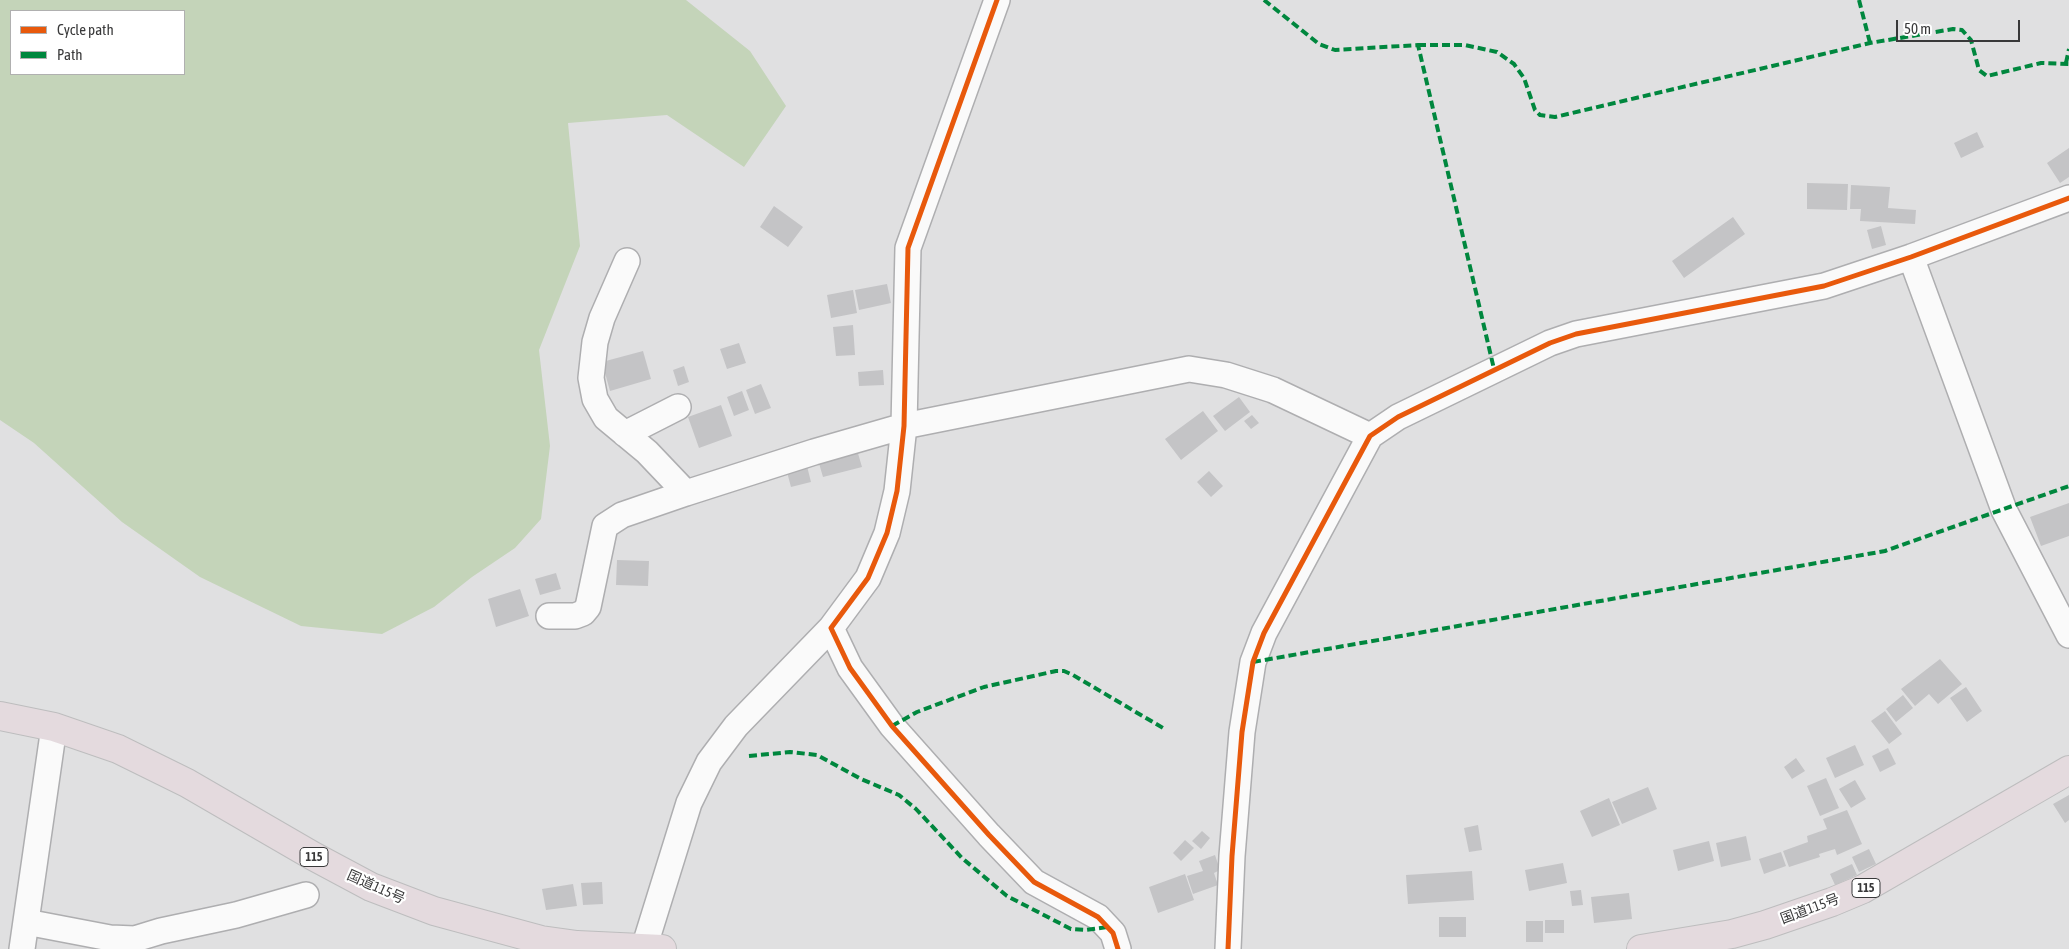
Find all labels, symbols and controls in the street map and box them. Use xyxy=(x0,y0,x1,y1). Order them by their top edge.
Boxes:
legend xyxy=(10,10,185,75)
scale bar xyxy=(1899,10,2023,42)
text: 50 m xyxy=(1904,20,1931,37)
text: Cycle path xyxy=(57,21,114,38)
text: Path xyxy=(57,46,83,63)
road number: 115 xyxy=(300,848,328,866)
street label: 国道115号 xyxy=(344,867,408,907)
road number: 115 xyxy=(1852,878,1880,898)
street label: 国道115号 xyxy=(1778,891,1842,927)

